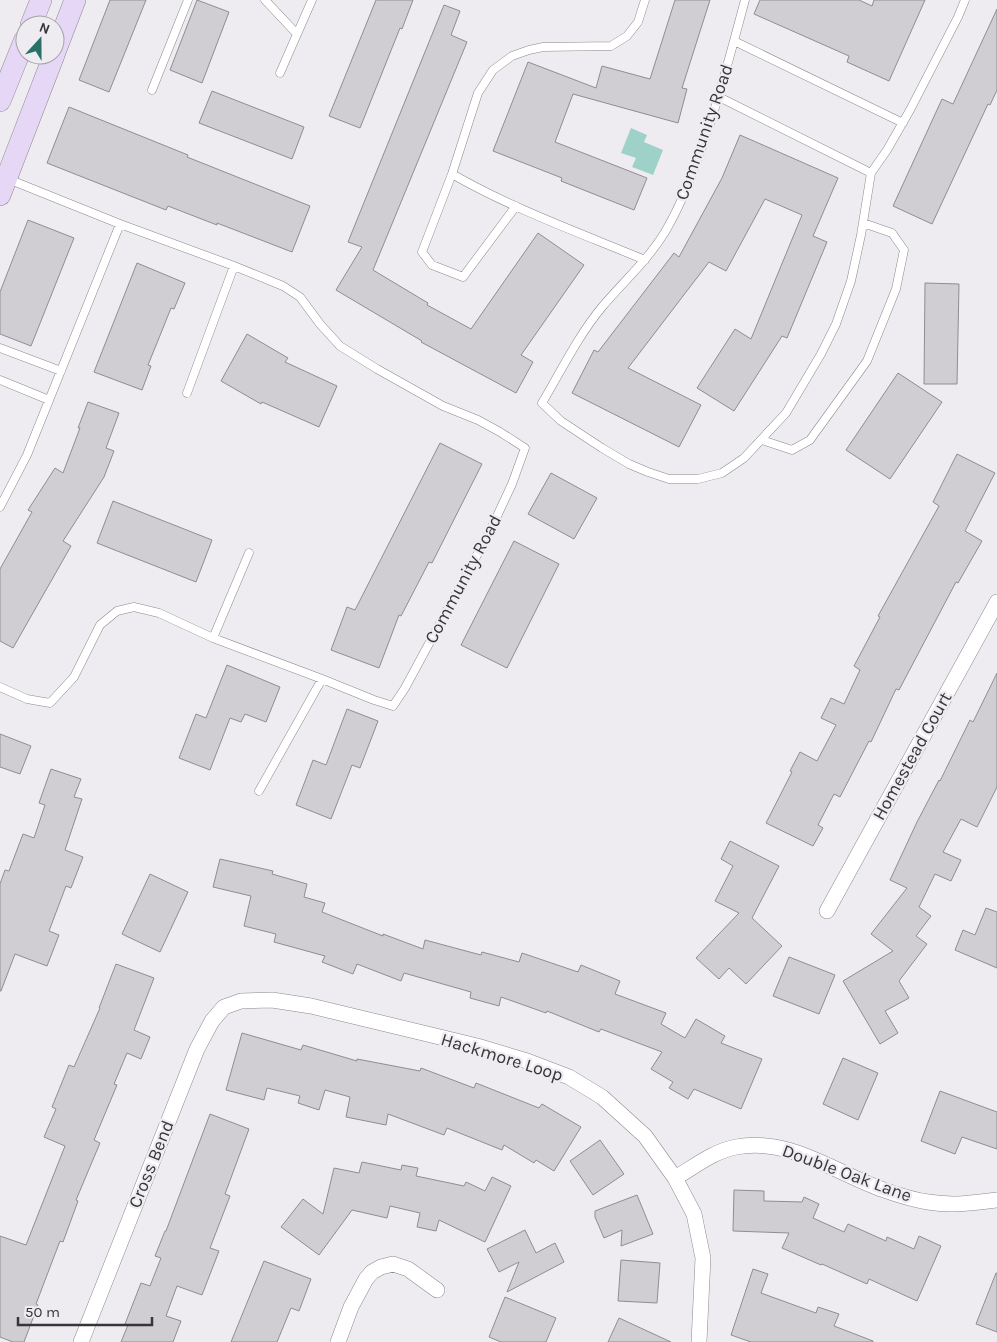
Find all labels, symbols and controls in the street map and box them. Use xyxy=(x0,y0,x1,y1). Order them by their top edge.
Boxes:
north arrow xyxy=(15,15,65,65)
text: N xyxy=(37,19,52,38)
street label: Community Road xyxy=(670,61,738,203)
street label: Community Road xyxy=(420,511,506,647)
street label: Homestead Court xyxy=(868,688,956,824)
street label: Hackmore Loop xyxy=(438,1028,566,1086)
street label: Cross Bend xyxy=(123,1117,179,1211)
street label: Double Oak Lane xyxy=(779,1139,915,1207)
scale bar xyxy=(18,1294,151,1326)
text: 50 m xyxy=(25,1303,60,1321)

